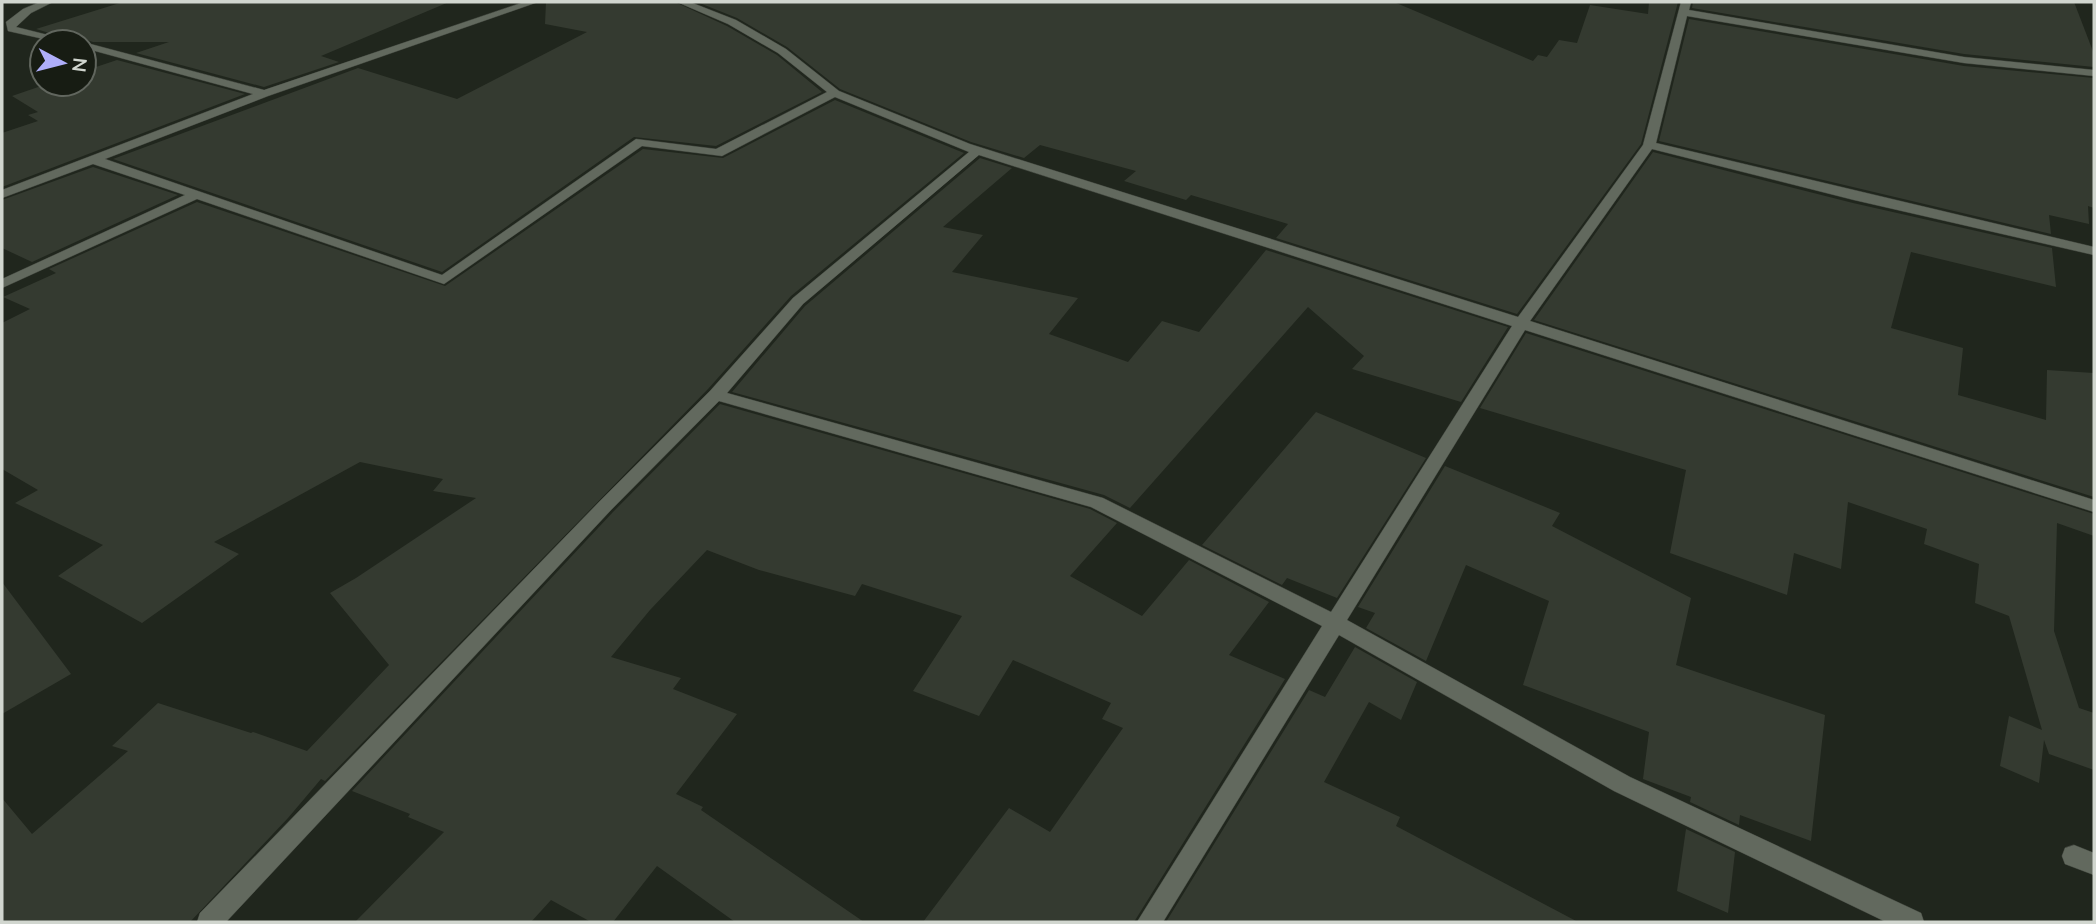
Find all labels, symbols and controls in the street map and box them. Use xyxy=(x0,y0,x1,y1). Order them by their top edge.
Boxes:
north arrow xyxy=(28,28,98,98)
text: N xyxy=(67,56,93,74)

